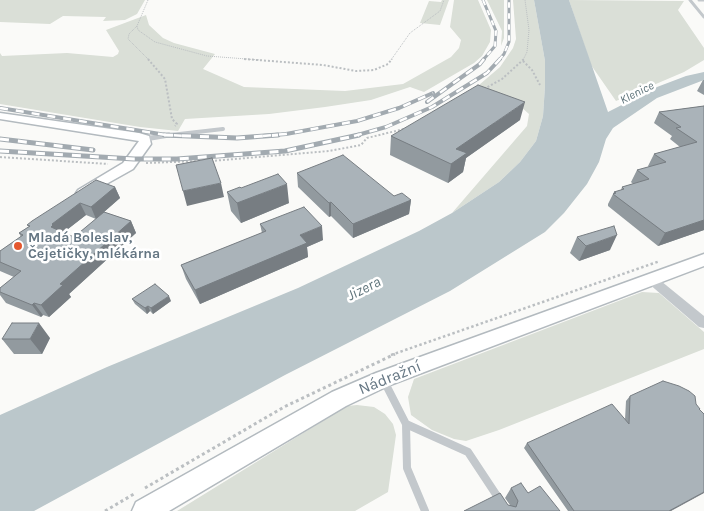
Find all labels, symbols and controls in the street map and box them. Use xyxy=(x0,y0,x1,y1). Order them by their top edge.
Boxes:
water label: Klenice xyxy=(618,78,656,108)
place label: Mladá Boleslav, Čejetičky, mlékárna xyxy=(28,230,160,262)
marker: Mladá Boleslav, Čejetičky, mlékárna xyxy=(12,240,24,252)
water label: Jizera xyxy=(344,273,384,305)
street label: Nádražní xyxy=(356,357,424,399)

